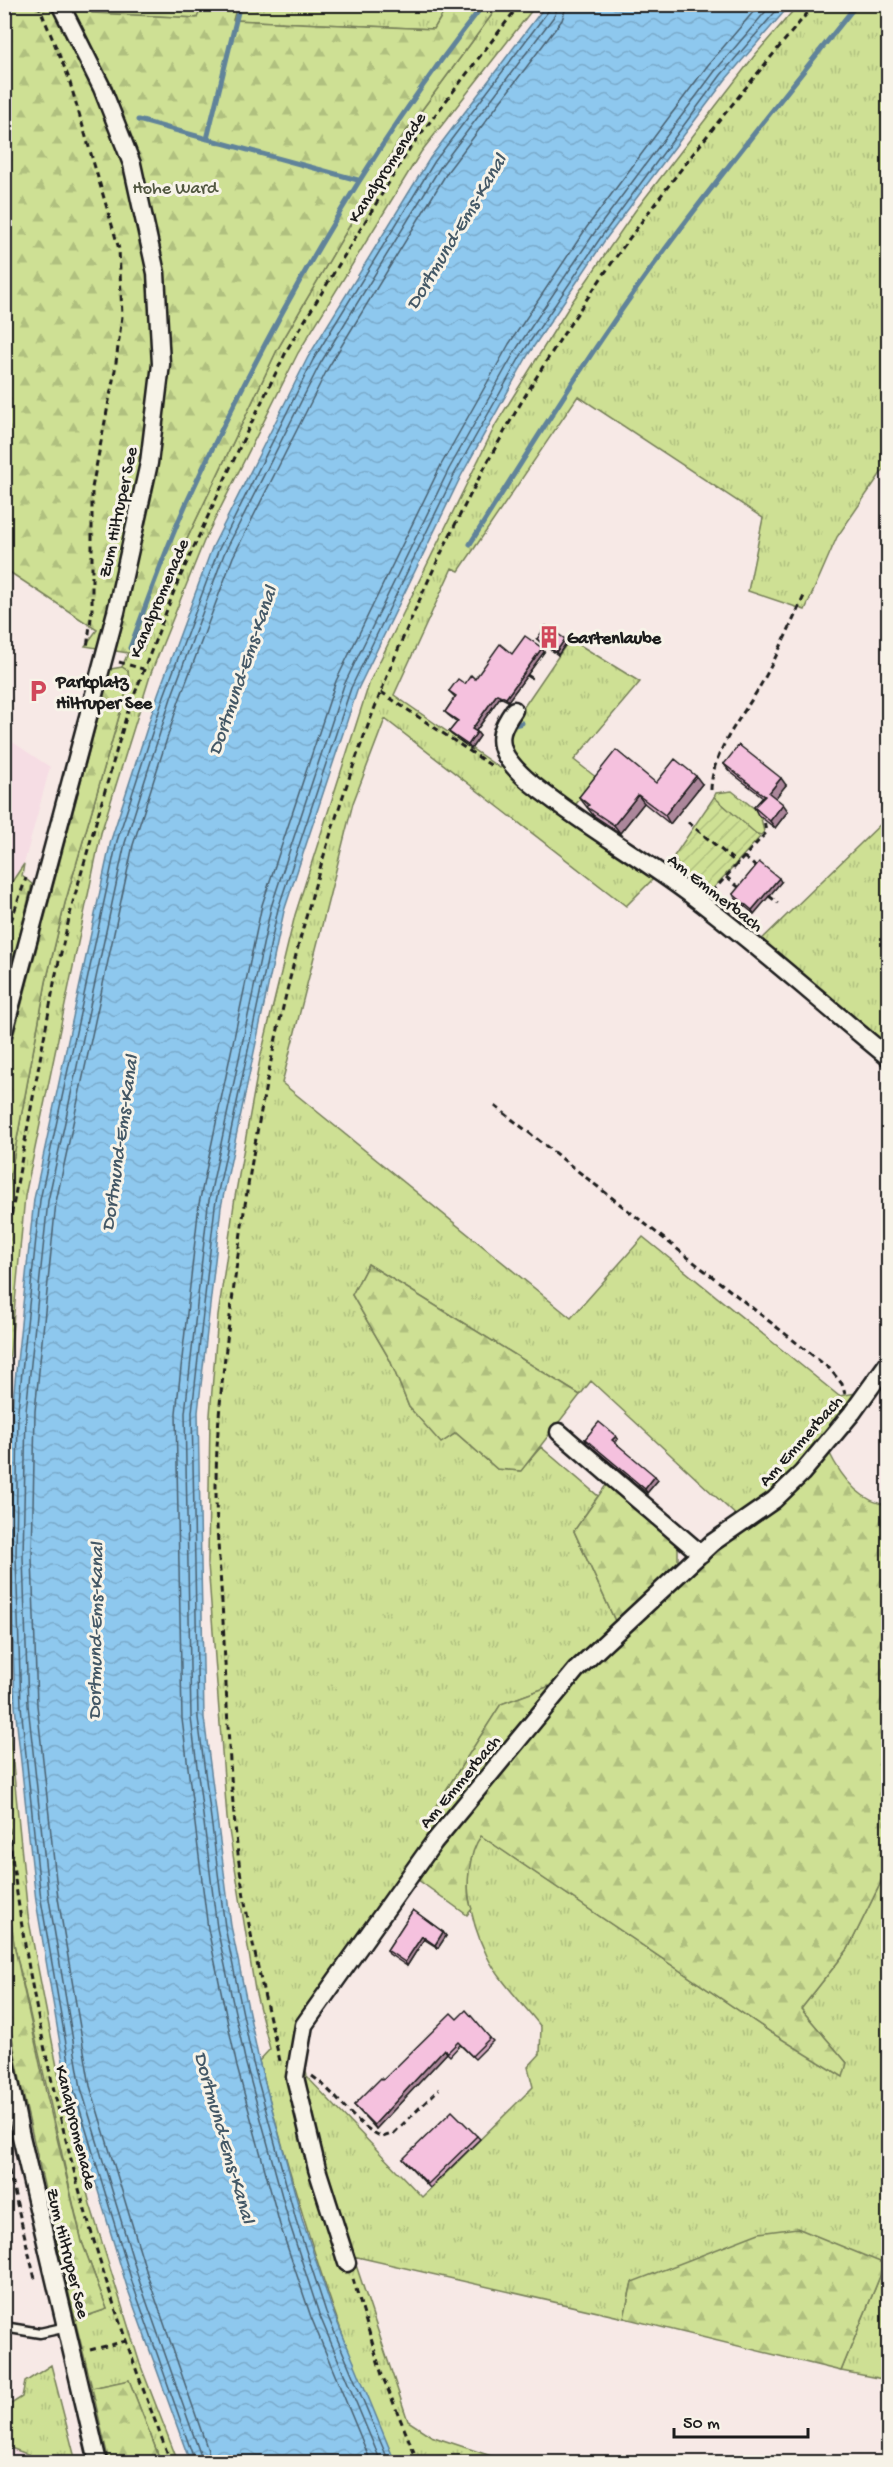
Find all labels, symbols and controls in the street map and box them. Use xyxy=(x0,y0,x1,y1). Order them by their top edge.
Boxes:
street label: Kanalpromenade xyxy=(345,109,432,228)
water label: Dortmund-Ems-Kanal xyxy=(403,150,514,315)
park label: Hohe Ward xyxy=(132,179,219,200)
street label: Zum Hiltruper See xyxy=(95,445,144,580)
street label: Kanalpromenade xyxy=(126,536,195,662)
water label: Dortmund-Ems-Kanal xyxy=(205,582,285,759)
building icon: Gartenlaube xyxy=(536,624,562,650)
place label: Gartenlaube xyxy=(567,629,662,650)
place label: Parkplatz Hiltruper See xyxy=(55,673,153,715)
parking icon: Parkplatz Hiltruper See xyxy=(25,678,51,704)
street label: Am Emmerbach xyxy=(663,850,767,938)
water label: Dortmund-Ems-Kanal xyxy=(98,1053,145,1233)
street label: Am Emmerbach xyxy=(755,1392,848,1492)
water label: Dortmund-Ems-Kanal xyxy=(84,1541,111,1720)
street label: Am Emmerbach xyxy=(416,1731,506,1834)
water label: Dortmund-Ems-Kanal xyxy=(187,2050,259,2228)
street label: Kanalpromenade xyxy=(49,2063,100,2193)
street label: Zum Hiltruper See xyxy=(40,2186,93,2321)
scale bar xyxy=(674,2401,808,2439)
text: 50 m xyxy=(683,2414,720,2435)

